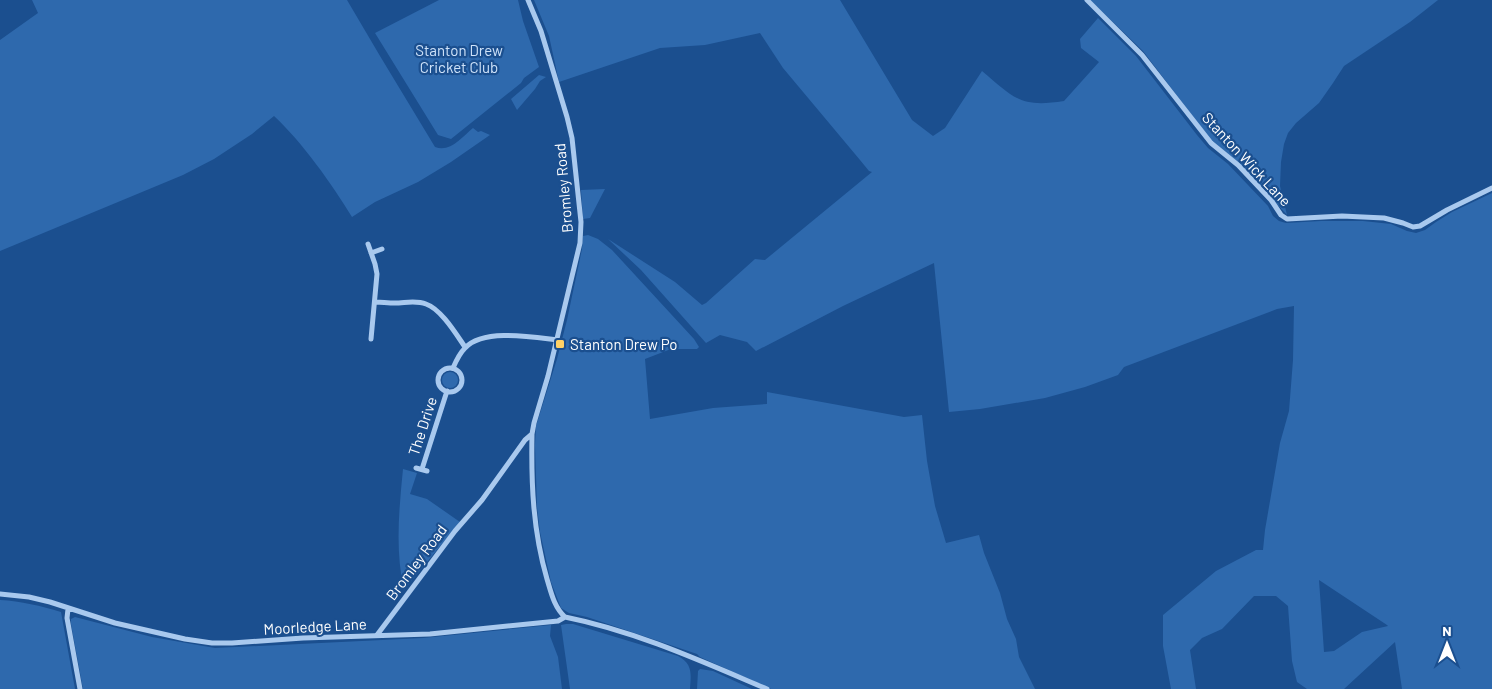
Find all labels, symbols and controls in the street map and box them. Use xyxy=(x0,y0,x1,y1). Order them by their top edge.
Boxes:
park label: Stanton Drew Cricket Club xyxy=(415,41,503,76)
street label: Stanton Wick Lane xyxy=(1199,108,1295,210)
street label: Bromley Road xyxy=(550,143,576,233)
place label: Stanton Drew Po xyxy=(570,335,678,353)
marker: Stanton Drew Po xyxy=(554,338,566,350)
street label: The Drive xyxy=(404,394,440,458)
street label: Bromley Road xyxy=(382,521,450,603)
street label: Moorledge Lane xyxy=(263,614,367,638)
north arrow xyxy=(1422,619,1472,669)
text: N xyxy=(1442,622,1452,639)

